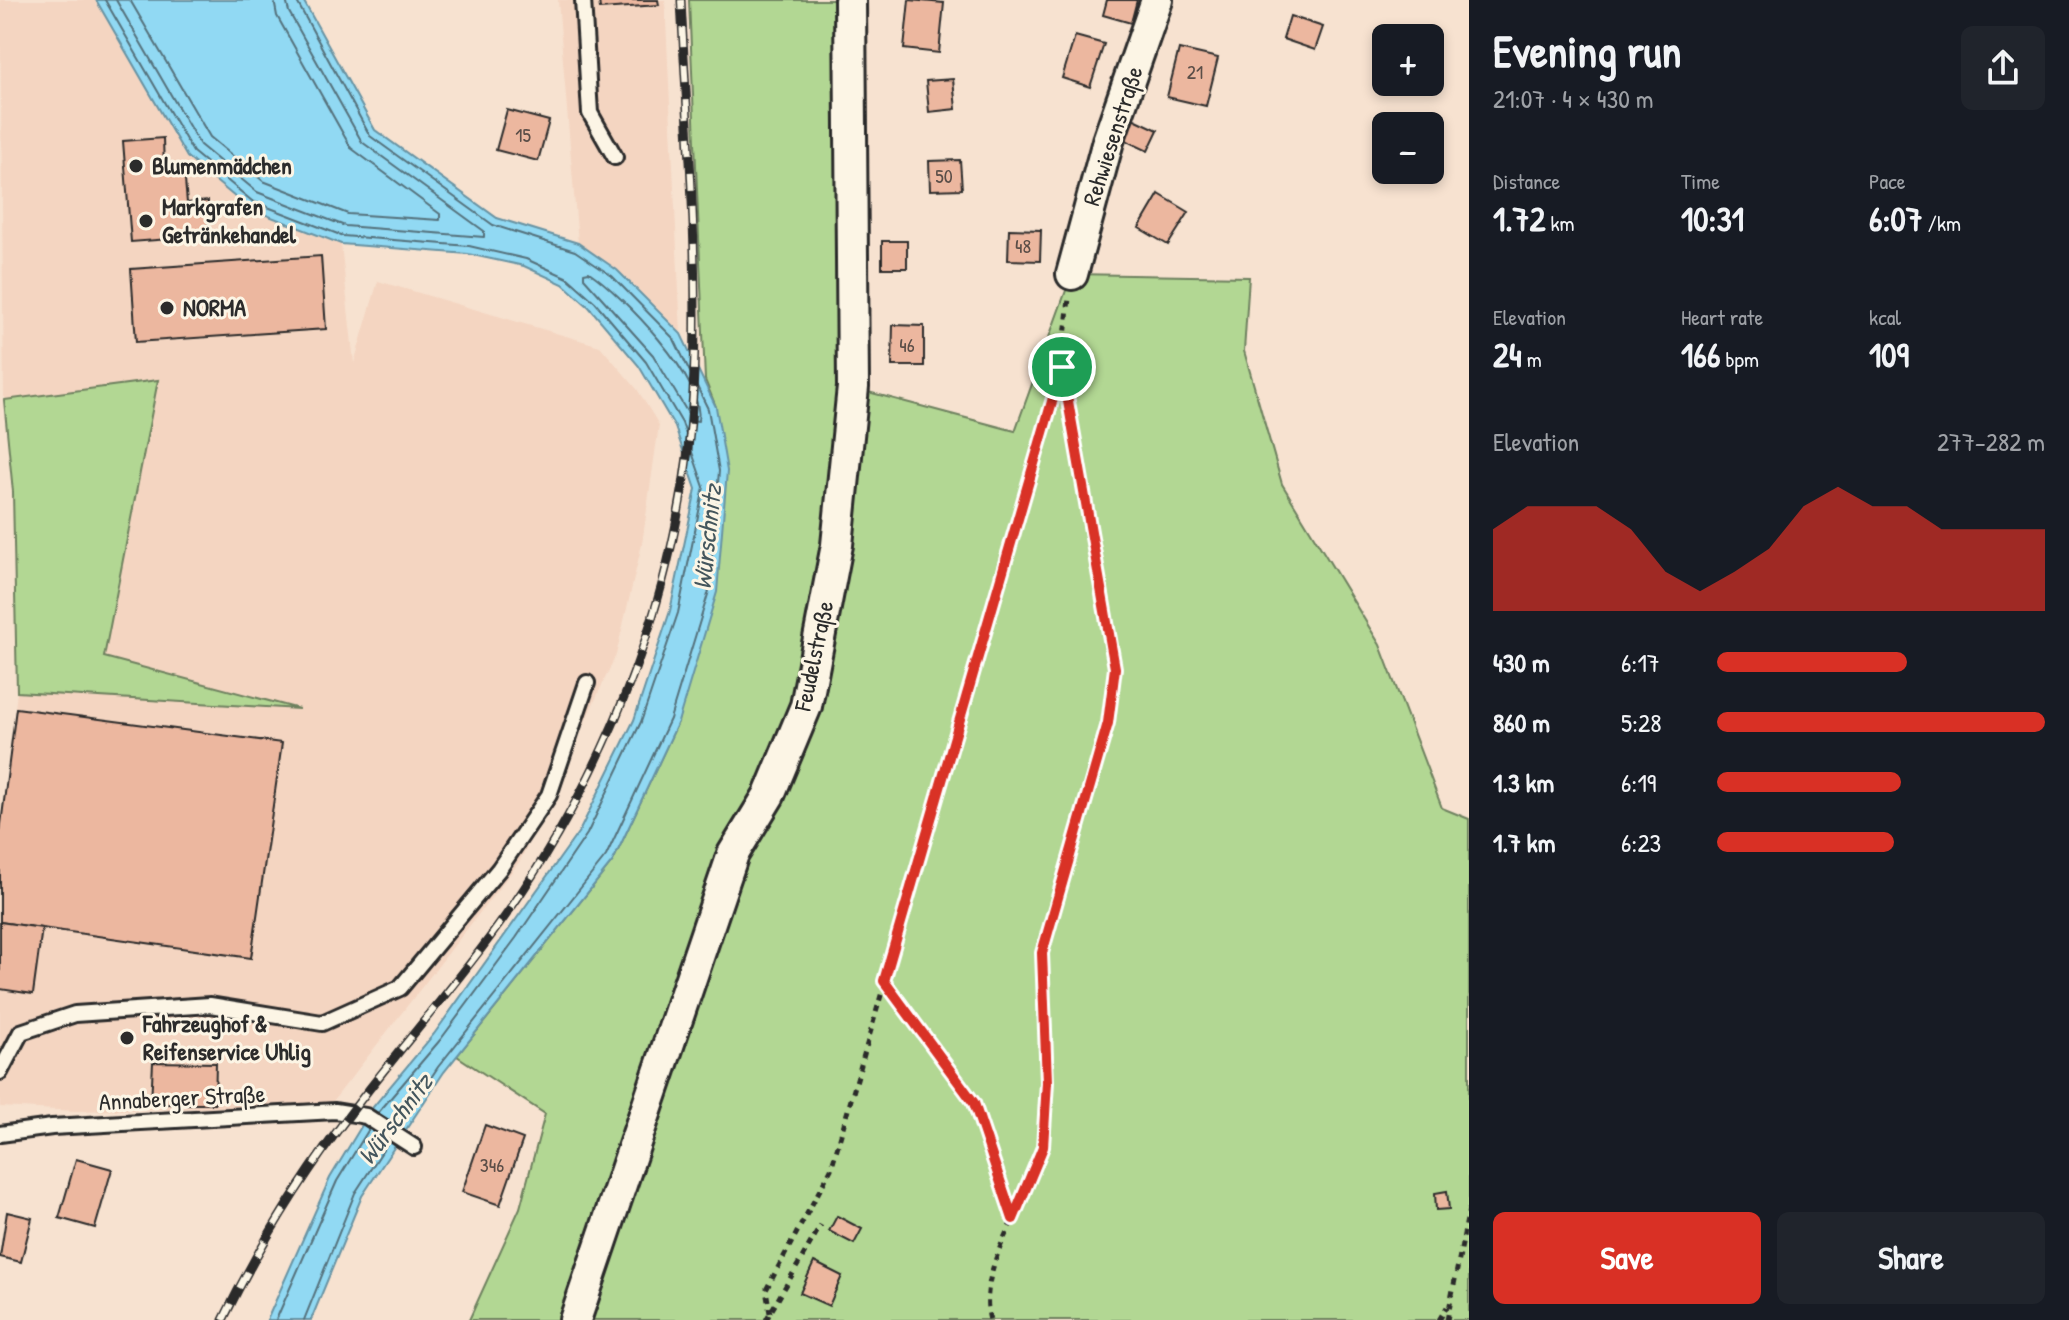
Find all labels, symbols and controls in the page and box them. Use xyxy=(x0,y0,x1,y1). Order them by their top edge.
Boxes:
text: Evening run xyxy=(1493,21,1681,81)
map controls xyxy=(1372,24,1444,184)
button: + xyxy=(1372,24,1444,96)
button: share xyxy=(1961,26,2045,110)
house number: 21 xyxy=(1187,58,1203,85)
street label: Rehwiesenstraße xyxy=(1074,62,1150,209)
text: 21:07 · 4 × 430 m xyxy=(1493,81,1653,116)
button: − xyxy=(1372,112,1444,184)
house number: 15 xyxy=(515,121,531,148)
place label: Blumenmädchen xyxy=(152,149,292,181)
marker: Blumenmädchen xyxy=(127,157,145,175)
house number: 50 xyxy=(935,162,953,189)
text: Distance xyxy=(1493,166,1560,196)
text: Time xyxy=(1681,166,1720,196)
text: Pace xyxy=(1869,166,1906,196)
place label: Markgrafen Getränkehandel xyxy=(162,190,297,250)
text: 1.72 xyxy=(1493,196,1545,242)
text: 10:31 xyxy=(1681,196,1744,242)
text: 6:07 xyxy=(1869,196,1923,242)
text: km xyxy=(1545,208,1575,238)
text: /km xyxy=(1923,208,1961,238)
marker: Markgrafen Getränkehandel xyxy=(137,212,155,230)
house number: 48 xyxy=(1015,232,1031,259)
place label: NORMA xyxy=(183,291,246,323)
marker: NORMA xyxy=(158,299,176,317)
text: Elevation xyxy=(1493,302,1566,332)
text: Heart rate xyxy=(1681,302,1763,332)
text: kcal xyxy=(1869,302,1901,332)
house number: 46 xyxy=(899,331,915,358)
text: 24 xyxy=(1493,332,1522,378)
text: 166 xyxy=(1681,332,1720,378)
text: 109 xyxy=(1869,332,1909,378)
pin xyxy=(1028,333,1096,401)
text: m xyxy=(1522,344,1542,374)
text: bpm xyxy=(1720,344,1759,374)
icon: arrive xyxy=(1040,345,1084,389)
text: Elevation xyxy=(1493,424,1579,459)
text: 277–282 m xyxy=(1937,424,2045,459)
water label: Würschnitz xyxy=(684,481,730,591)
street label: Feudelstraße xyxy=(786,597,840,715)
text: 430 m xyxy=(1493,645,1550,680)
text: 6:17 xyxy=(1621,645,1660,680)
text: 860 m xyxy=(1493,705,1550,740)
text: 5:28 xyxy=(1621,705,1661,740)
text: 1.3 km xyxy=(1493,765,1554,800)
text: 6:19 xyxy=(1621,765,1656,800)
text: 1.7 km xyxy=(1493,825,1555,860)
text: 6:23 xyxy=(1621,825,1661,860)
place label: Fahrzeughof & Reifenservice Uhlig xyxy=(142,1007,311,1068)
marker: Fahrzeughof & Reifenservice Uhlig xyxy=(118,1029,136,1047)
water label: Würschnitz xyxy=(349,1065,441,1171)
street label: Annaberger Straße xyxy=(98,1077,266,1117)
house number: 346 xyxy=(480,1151,504,1178)
button: Save xyxy=(1493,1212,1761,1304)
button: Share xyxy=(1777,1212,2045,1304)

